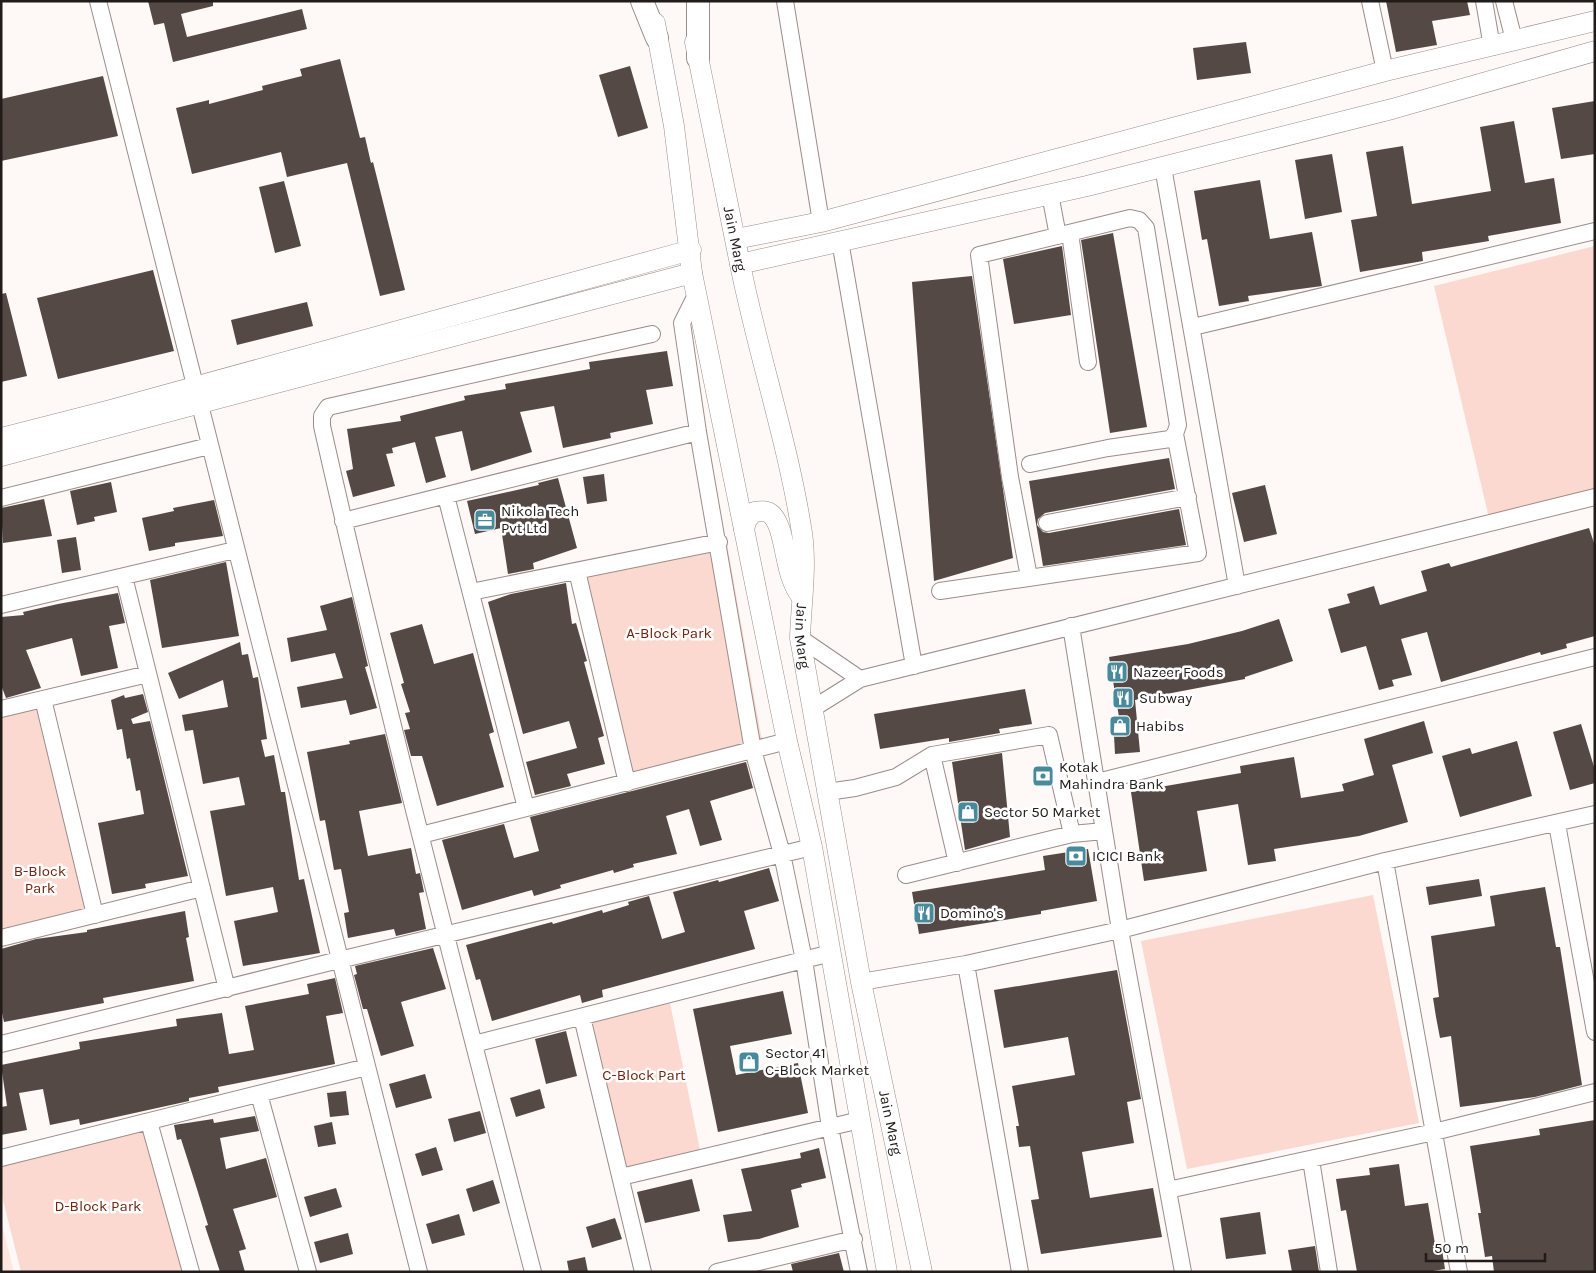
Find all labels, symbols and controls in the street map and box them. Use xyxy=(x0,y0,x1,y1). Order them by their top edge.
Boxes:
street label: Jain Marg xyxy=(720,205,750,274)
place label: Nikola Tech Pvt Ltd xyxy=(501,502,579,537)
office icon: Nikola Tech Pvt Ltd xyxy=(473,508,497,532)
street label: Jain Marg xyxy=(791,603,814,671)
park label: A-Block Park xyxy=(626,624,712,642)
restaurant icon: Nazeer Foods xyxy=(1105,660,1129,684)
place label: Nazeer Foods xyxy=(1133,663,1224,681)
restaurant icon: Subway xyxy=(1111,686,1135,710)
place label: Subway xyxy=(1139,689,1192,707)
shop icon: Habibs xyxy=(1108,714,1132,738)
place label: Habibs xyxy=(1136,717,1184,735)
place label: Kotak Mahindra Bank xyxy=(1059,758,1164,793)
bank icon: Kotak Mahindra Bank xyxy=(1031,764,1055,788)
shop icon: Sector 50 Market xyxy=(956,800,980,824)
place label: Sector 50 Market xyxy=(984,803,1101,821)
bank icon: ICICI Bank xyxy=(1064,844,1088,868)
place label: ICICI Bank xyxy=(1092,847,1162,865)
park label: B-Block Park xyxy=(14,862,66,897)
restaurant icon: Domino's xyxy=(912,901,936,925)
place label: Domino's xyxy=(940,904,1004,922)
place label: Sector 41 C-Block Market xyxy=(765,1044,869,1079)
shop icon: Sector 41 C-Block Market xyxy=(737,1050,761,1074)
park label: C-Block Part xyxy=(602,1066,686,1084)
street label: Jain Marg xyxy=(875,1089,906,1157)
park label: D-Block Park xyxy=(54,1197,142,1215)
scale bar xyxy=(1426,1230,1545,1262)
text: 50 m xyxy=(1434,1239,1469,1257)

